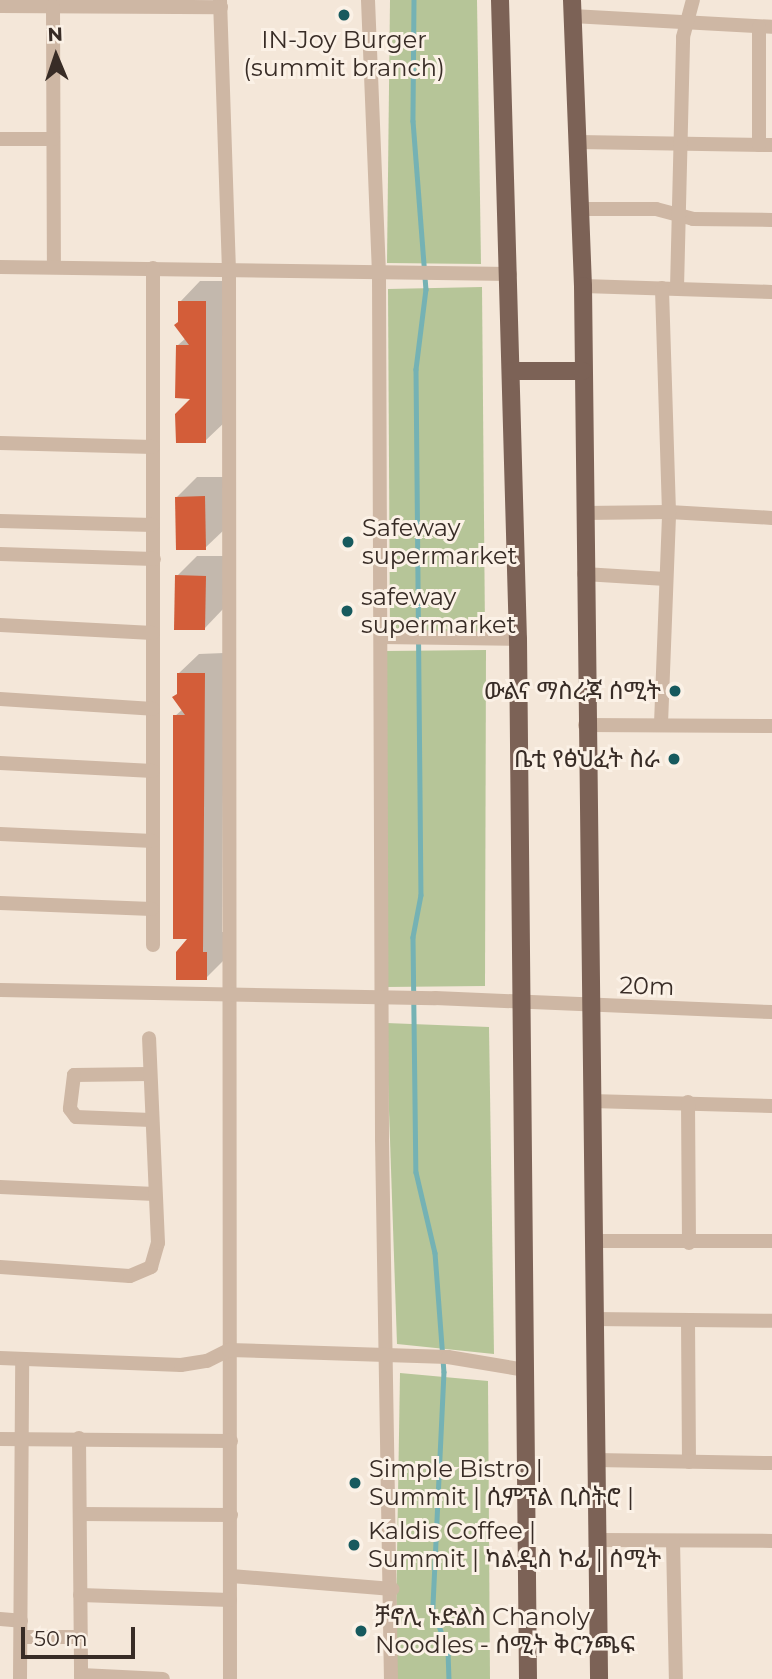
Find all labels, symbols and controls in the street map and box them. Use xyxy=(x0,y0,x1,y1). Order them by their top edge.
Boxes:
marker: IN-Joy Burger (summit branch) xyxy=(336,7,352,23)
north arrow xyxy=(21,21,91,91)
text: N xyxy=(47,23,63,46)
place label: IN-Joy Burger (summit branch) xyxy=(243,26,445,82)
place label: Safeway supermarket xyxy=(362,514,517,570)
marker: Safeway supermarket xyxy=(340,534,356,550)
place label: safeway supermarket xyxy=(361,583,516,639)
marker: safeway supermarket xyxy=(339,603,355,619)
place label: ውልና ማስረጃ ሰሚት xyxy=(484,677,661,705)
marker: ውልና ማስረጃ ሰሚት xyxy=(667,683,683,699)
place label: ቤቲ የፅህፈት ስራ xyxy=(514,745,660,773)
marker: ቤቲ የፅህፈት ስራ xyxy=(666,751,682,767)
street label: 20m xyxy=(619,971,675,1001)
place label: Simple Bistro | Summit | ሲምፕል ቢስትሮ | xyxy=(369,1455,634,1511)
marker: Simple Bistro | Summit | ሲምፕል ቢስትሮ | xyxy=(347,1475,363,1491)
place label: Kaldis Coffee | Summit | ካልዲስ ኮፊ | ሰሚት xyxy=(368,1517,661,1573)
marker: Kaldis Coffee | Summit | ካልዲስ ኮፊ | ሰሚት xyxy=(346,1537,362,1553)
place label: ቻኖሊ ኑድልስ Chanoly Noodles - ሰሚት ቅርንጫፍ xyxy=(375,1603,635,1659)
scale bar xyxy=(24,1612,138,1656)
marker: ቻኖሊ ኑድልስ Chanoly Noodles - ሰሚት ቅርንጫፍ xyxy=(353,1623,369,1639)
text: 50 m xyxy=(34,1626,88,1651)

